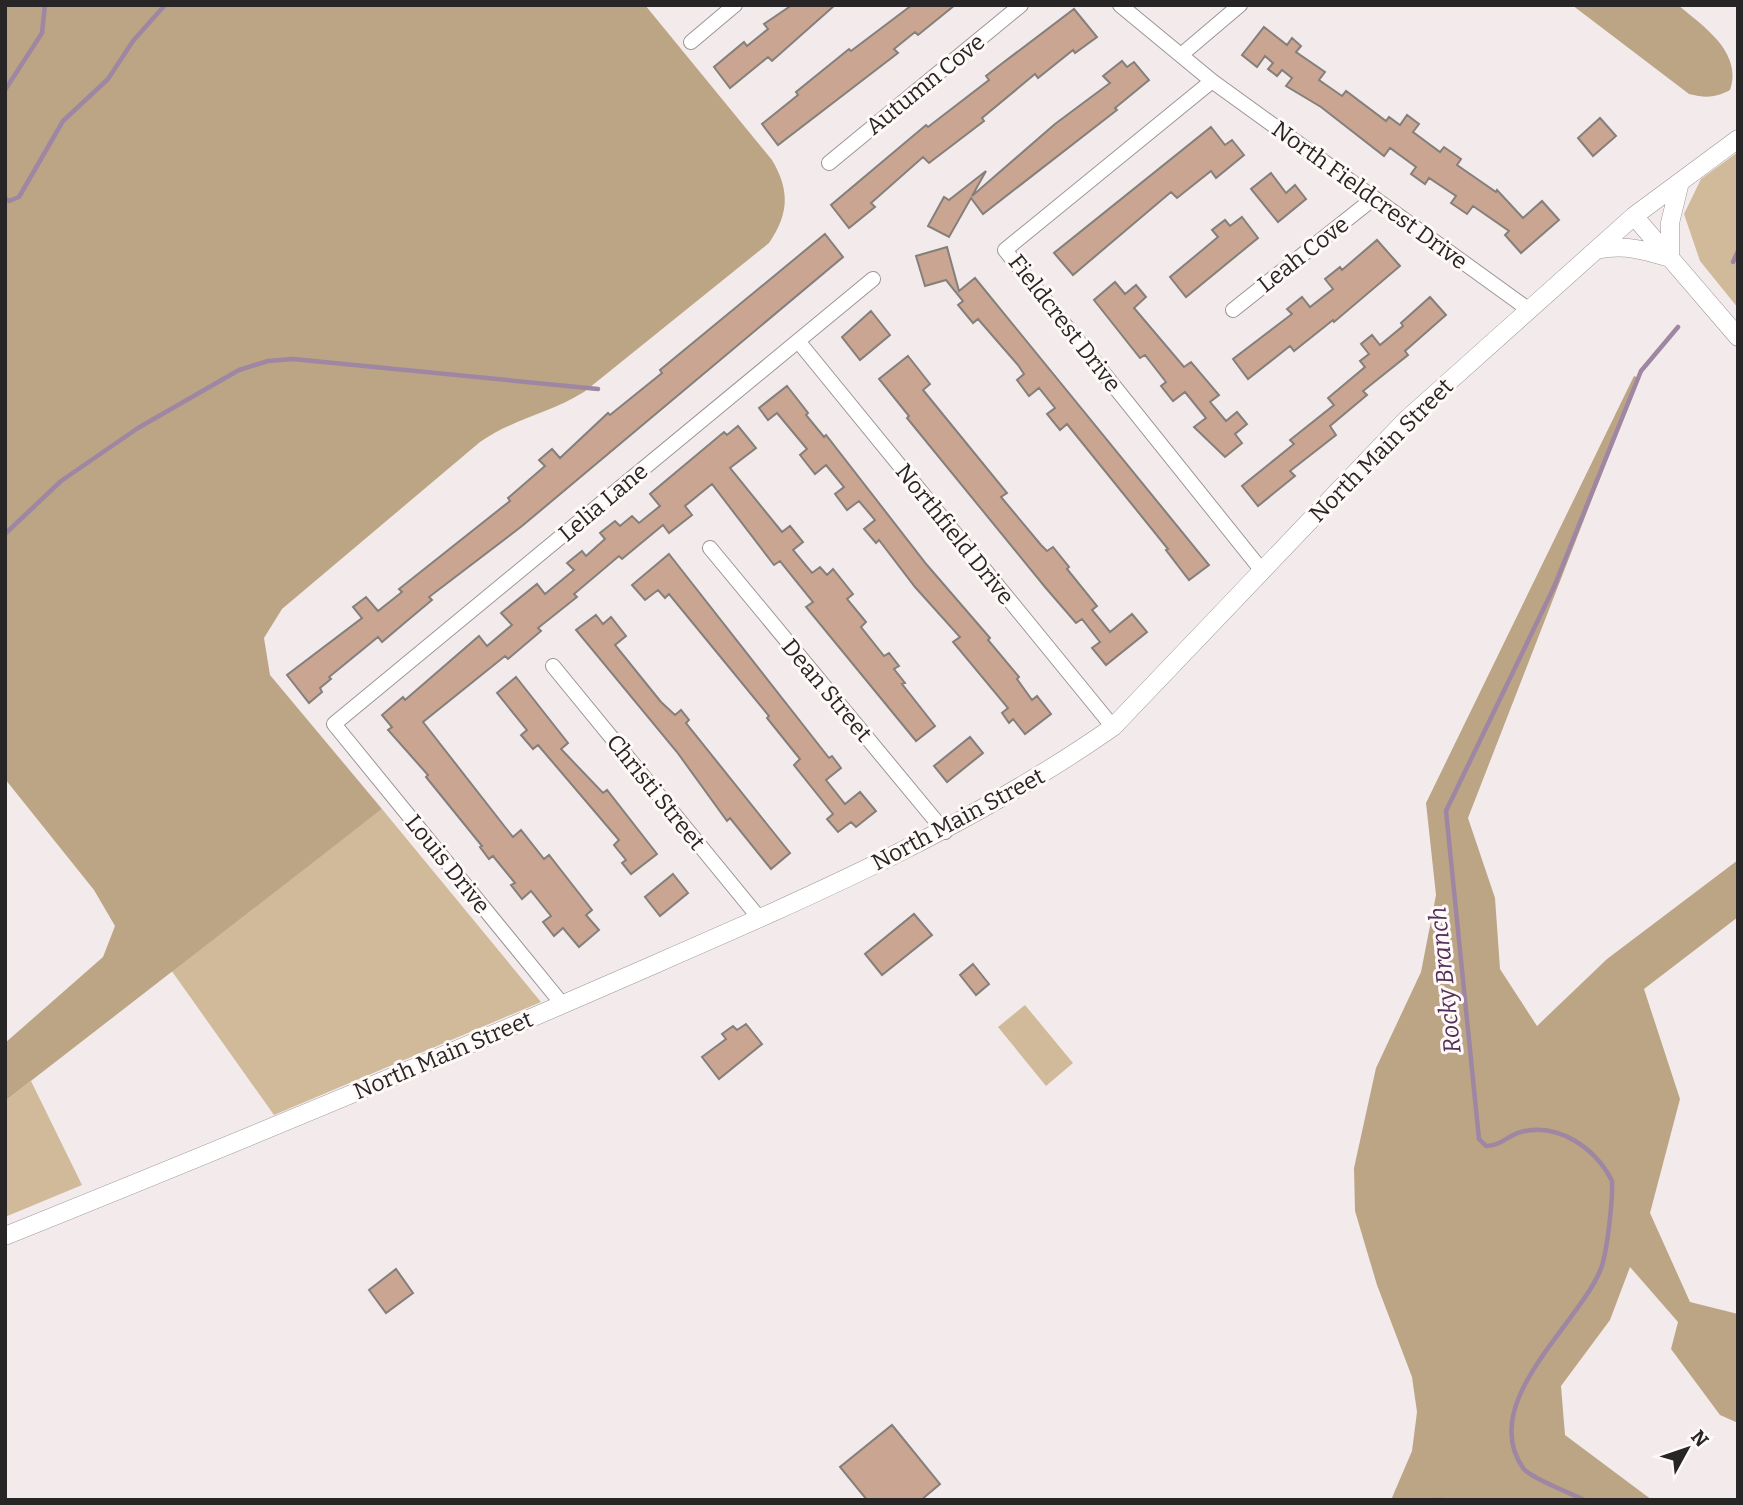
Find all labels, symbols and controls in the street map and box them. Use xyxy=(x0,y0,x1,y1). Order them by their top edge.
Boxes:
street label: Autumn Cove xyxy=(860,28,990,140)
street label: North Fieldcrest Drive xyxy=(1267,115,1473,275)
street label: Leah Cove xyxy=(1252,210,1354,298)
street label: Fieldcrest Drive xyxy=(1003,249,1127,397)
street label: North Main Street xyxy=(1303,372,1459,528)
street label: Lelia Lane xyxy=(553,457,653,547)
street label: Northfield Drive xyxy=(890,458,1020,610)
street label: Dean Street xyxy=(776,633,878,747)
street label: Christi Street xyxy=(601,728,711,856)
street label: North Main Street xyxy=(867,762,1049,876)
street label: Louis Drive xyxy=(400,809,496,919)
water label: Rocky Branch xyxy=(1423,906,1467,1054)
street label: North Main Street xyxy=(349,1005,537,1105)
north arrow xyxy=(1652,1414,1722,1484)
text: N xyxy=(1686,1425,1713,1452)

